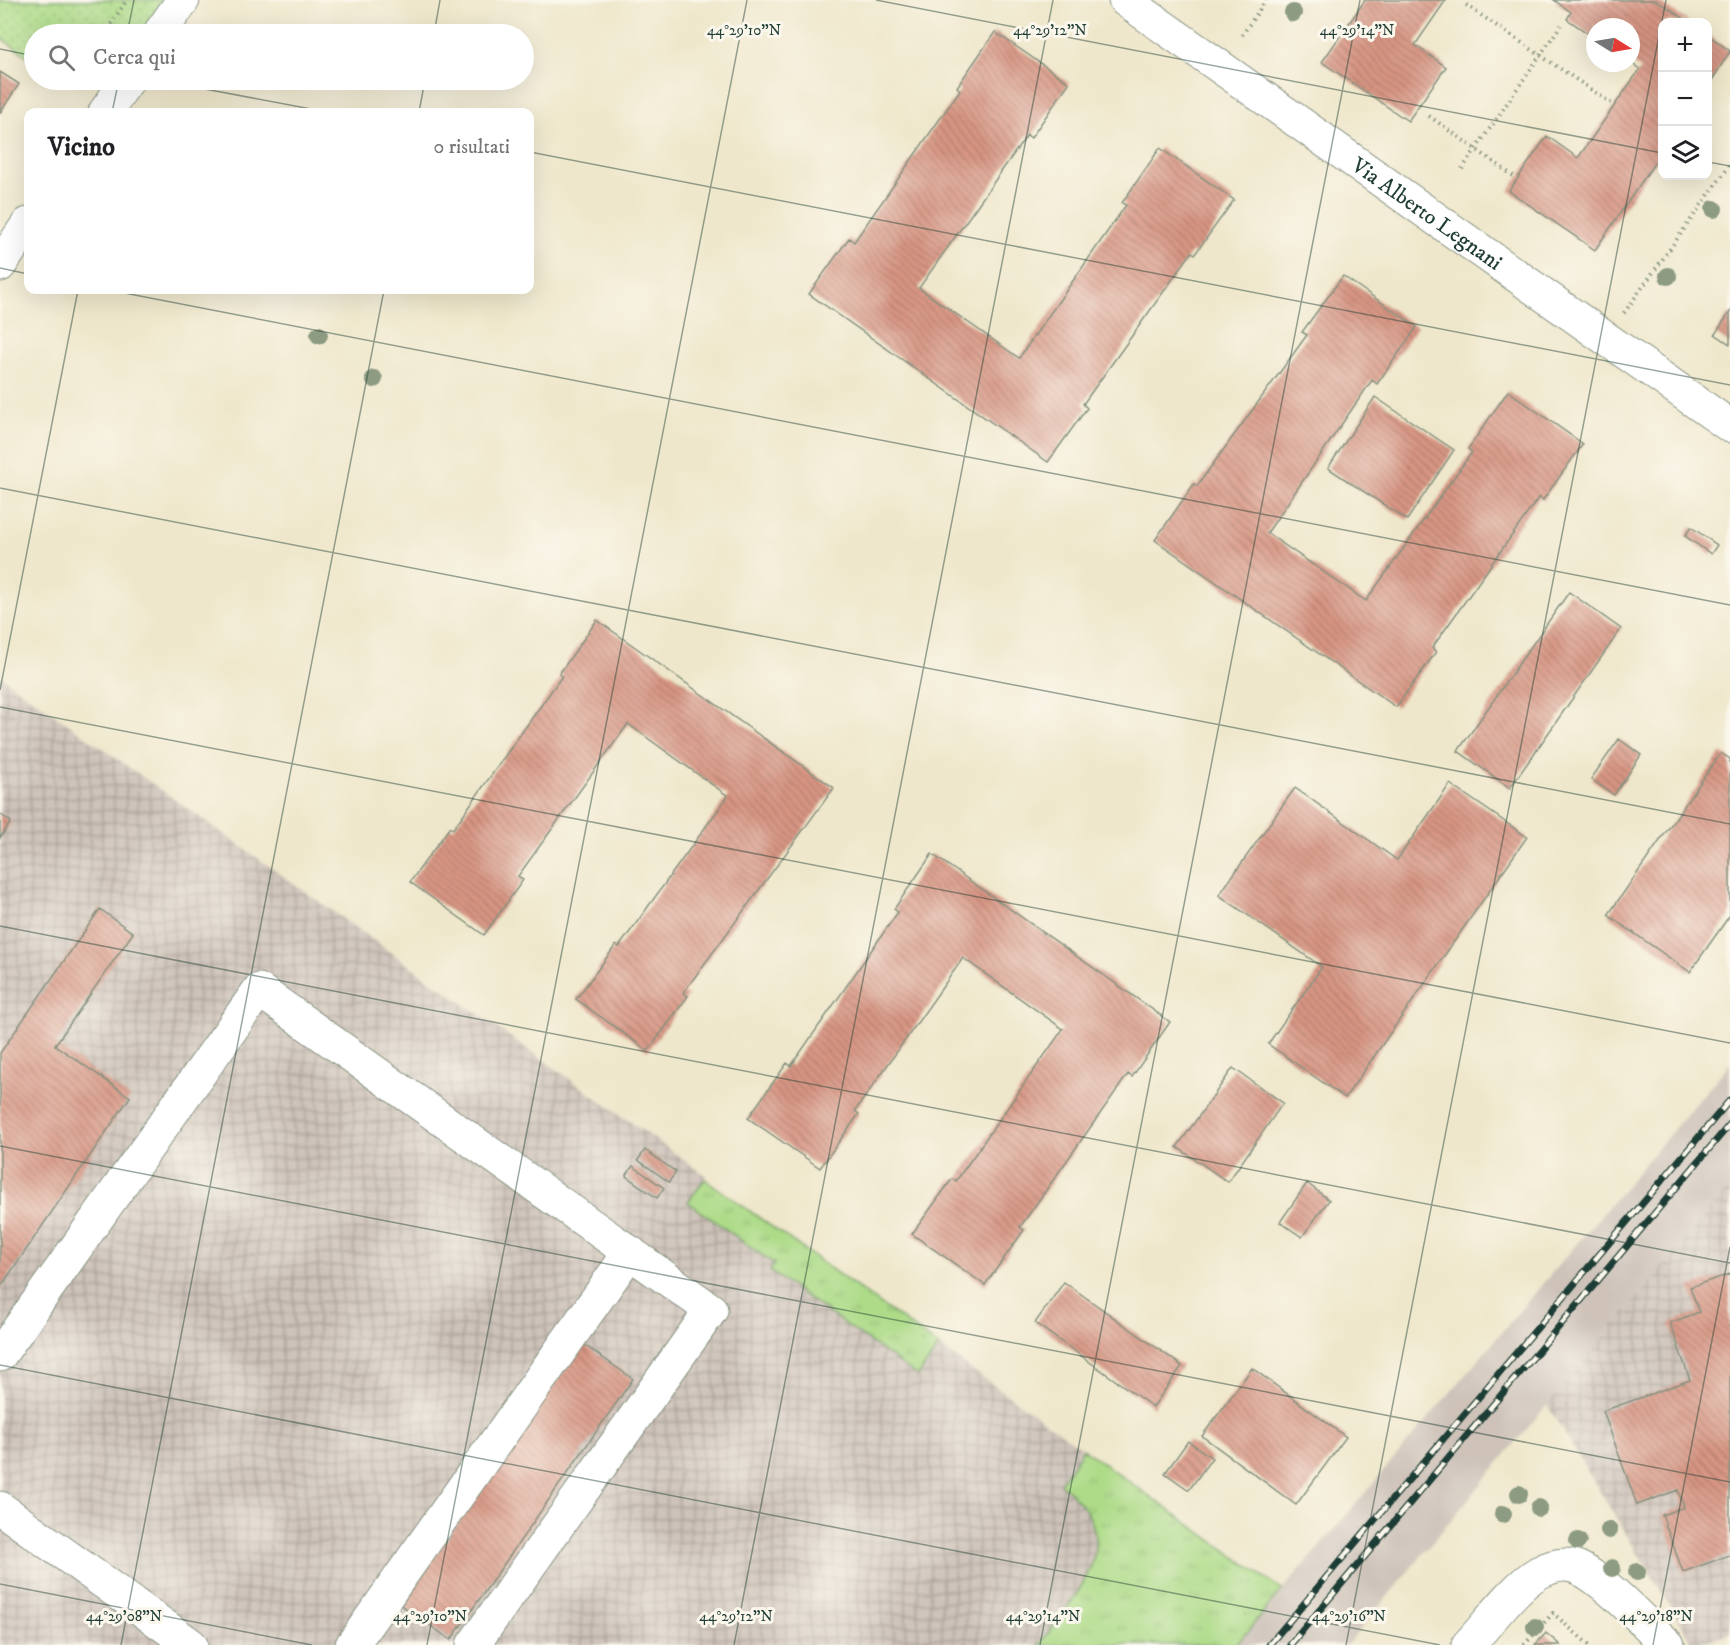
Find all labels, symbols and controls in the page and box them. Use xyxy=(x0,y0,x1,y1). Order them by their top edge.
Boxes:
north arrow xyxy=(1586,18,1640,72)
map controls xyxy=(1658,18,1712,180)
button: + xyxy=(1658,18,1712,72)
text: 44°29'10"N xyxy=(707,21,781,40)
text: 44°29'12"N xyxy=(1013,21,1087,40)
text: 44°29'14"N xyxy=(1320,21,1394,40)
search box xyxy=(24,24,534,90)
icon: search xyxy=(45,41,78,74)
text: Cerca qui xyxy=(93,44,176,71)
button: − xyxy=(1658,72,1712,126)
button: layers xyxy=(1658,126,1712,180)
text: Vicino xyxy=(48,131,115,164)
text: 0 risultati xyxy=(434,135,510,160)
street label: Via Alberto Legnani xyxy=(1345,151,1507,277)
text: 44°29'08"N xyxy=(86,1607,162,1626)
text: 44°29'10"N xyxy=(393,1607,467,1626)
text: 44°29'12"N xyxy=(699,1607,773,1626)
text: 44°29'14"N xyxy=(1006,1607,1080,1626)
text: 44°29'16"N xyxy=(1312,1607,1386,1626)
text: 44°29'18"N xyxy=(1619,1607,1693,1626)

